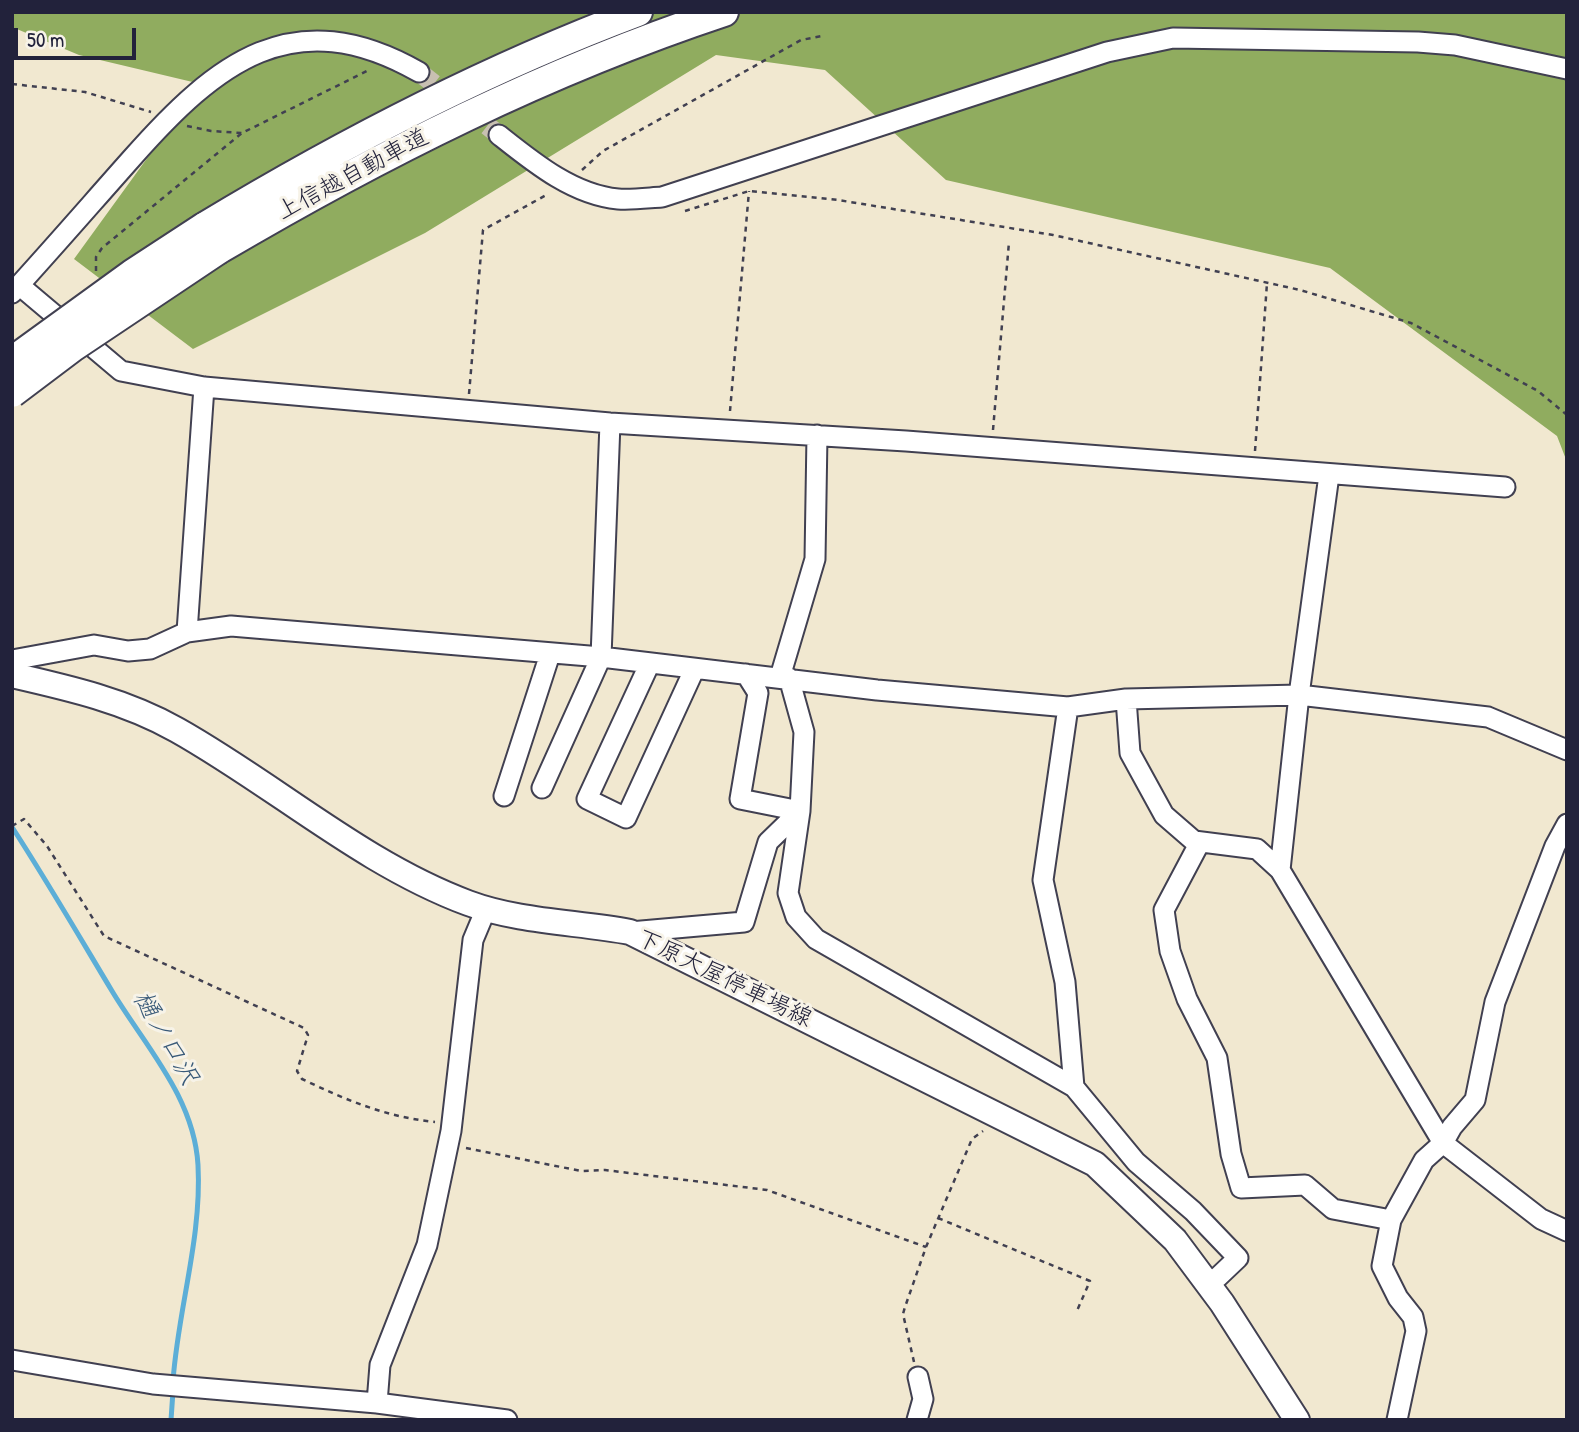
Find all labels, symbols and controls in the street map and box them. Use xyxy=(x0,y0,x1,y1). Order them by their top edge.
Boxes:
scale bar xyxy=(18,14,140,58)
text: 50 m xyxy=(27,25,64,54)
street label: 上信越自動車道 xyxy=(272,123,434,227)
street label: 下原大屋停車場線 xyxy=(631,924,817,1034)
water label: 樋ノ口沢 xyxy=(125,985,205,1091)

